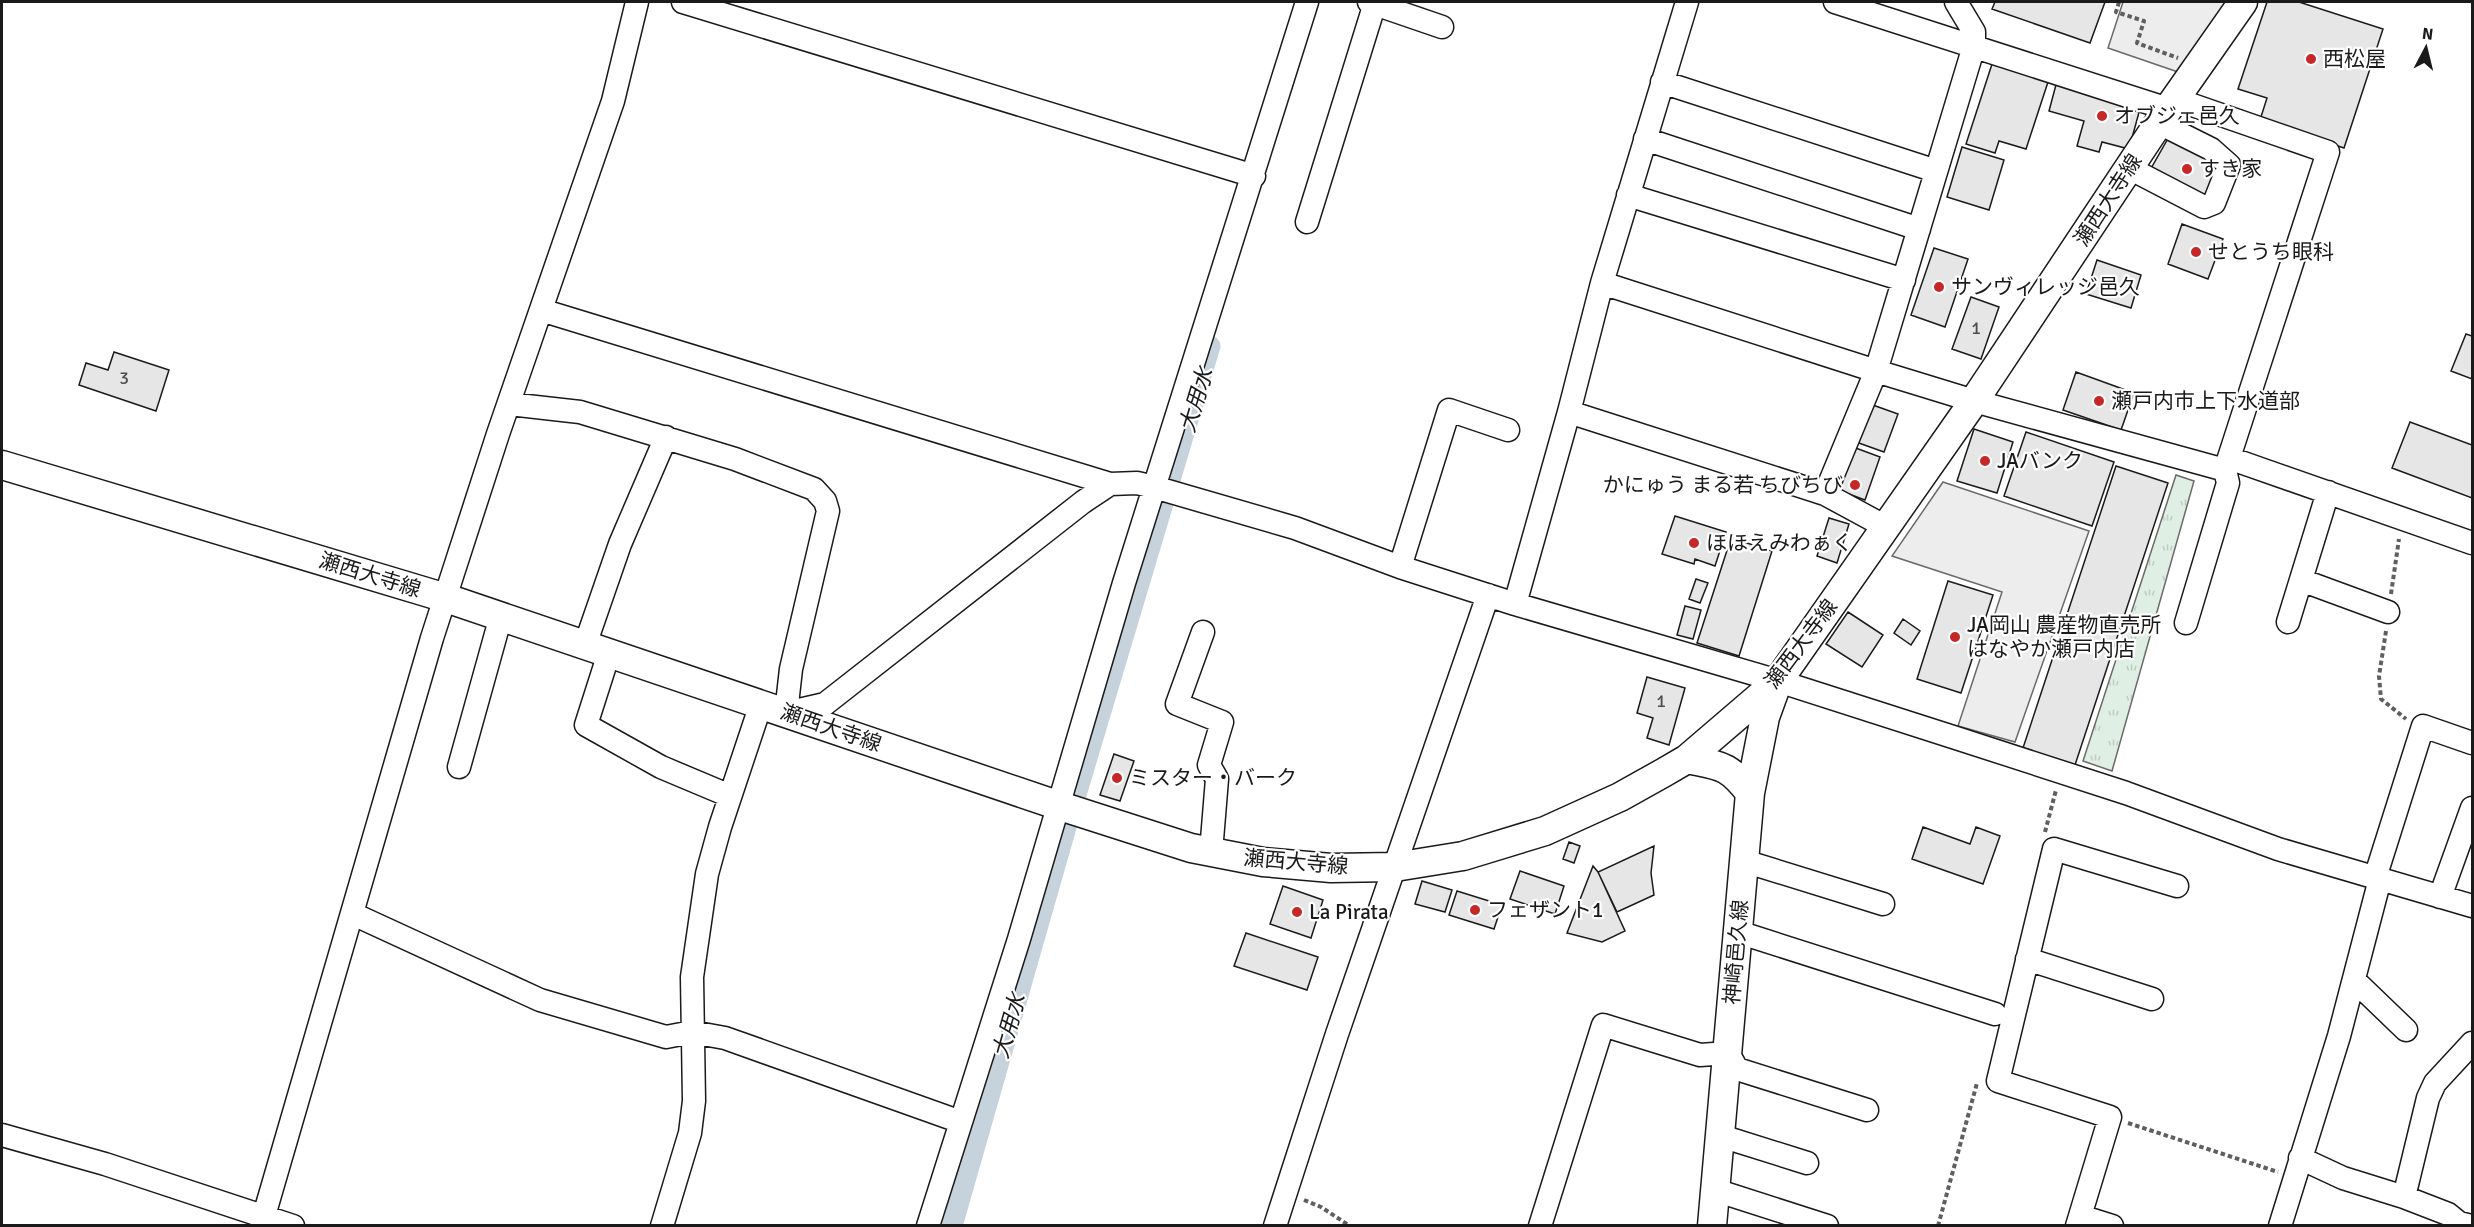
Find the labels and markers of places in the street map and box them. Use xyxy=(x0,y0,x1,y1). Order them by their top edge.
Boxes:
place label: 西松屋 xyxy=(2323,46,2386,72)
marker: 西松屋 xyxy=(2304,52,2318,66)
place label: オブジェ邑久 xyxy=(2114,103,2240,129)
marker: オブジェ邑久 xyxy=(2095,109,2109,123)
place label: すき家 xyxy=(2199,156,2262,182)
marker: すき家 xyxy=(2180,162,2194,176)
place label: せとうち眼科 xyxy=(2208,239,2334,265)
marker: せとうち眼科 xyxy=(2189,245,2203,259)
place label: サンヴィレッジ邑久 xyxy=(1951,274,2140,300)
marker: サンヴィレッジ邑久 xyxy=(1932,280,1946,294)
place label: 瀬戸内市上下水道部 xyxy=(2111,388,2300,414)
marker: 瀬戸内市上下水道部 xyxy=(2092,394,2106,408)
place label: JAバンク xyxy=(1997,448,2083,474)
marker: JAバンク xyxy=(1978,454,1992,468)
place label: かにゅう まる若 ちびちび xyxy=(1603,472,1843,498)
marker: かにゅう まる若 ちびちび xyxy=(1848,478,1862,492)
place label: ほほえみわぁく xyxy=(1706,530,1853,556)
marker: ほほえみわぁく xyxy=(1687,536,1701,550)
place label: JA岡山 農産物直売所 はなやか瀬戸内店 xyxy=(1967,612,2162,662)
marker: JA岡山 農産物直売所 はなやか瀬戸内店 xyxy=(1948,630,1962,644)
place label: ミスター・バーク xyxy=(1129,765,1297,791)
marker: ミスター・バーク xyxy=(1110,771,1124,785)
place label: フェザント1 xyxy=(1487,897,1603,923)
place label: La Pirata xyxy=(1309,899,1389,925)
marker: フェザント1 xyxy=(1468,903,1482,917)
marker: La Pirata xyxy=(1290,905,1304,919)

